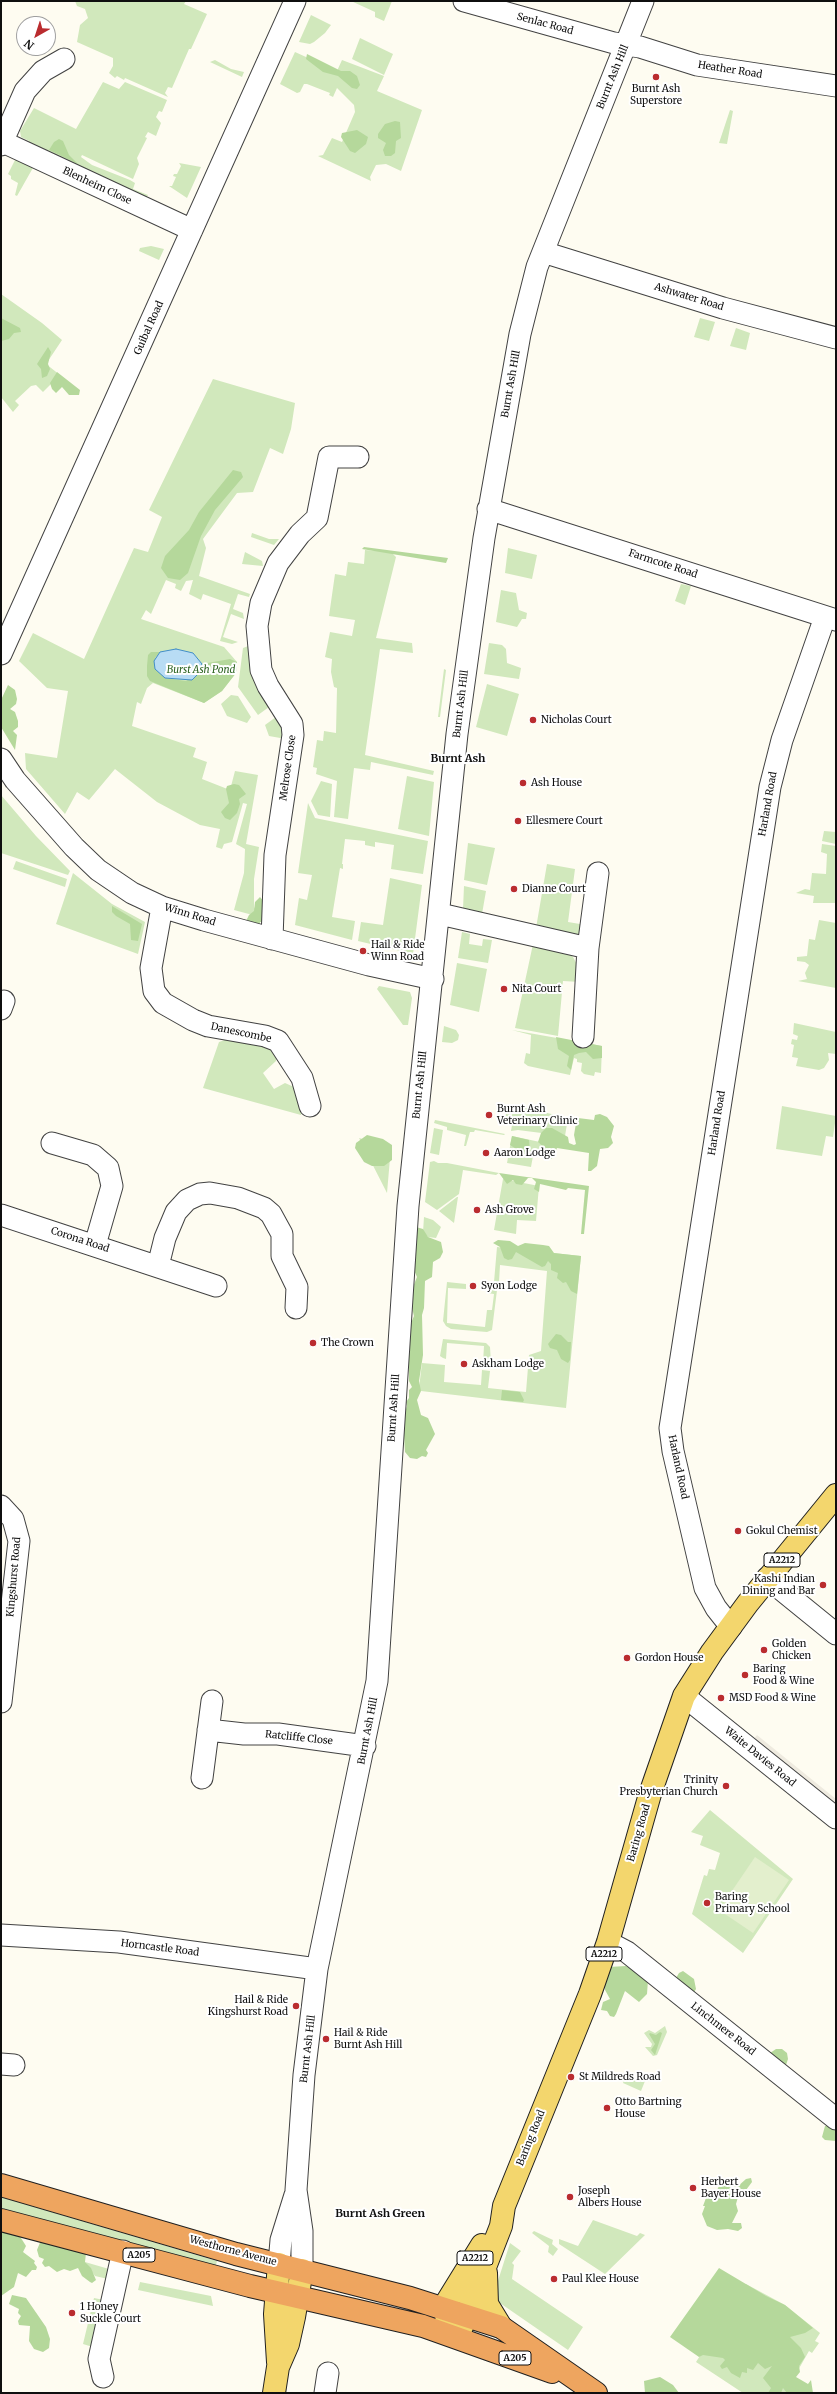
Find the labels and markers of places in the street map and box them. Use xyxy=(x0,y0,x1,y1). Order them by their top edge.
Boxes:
marker: Burnt Ash Superstore xyxy=(651,72,661,82)
place label: Burnt Ash Superstore xyxy=(630,83,682,106)
place label: Nicholas Court xyxy=(541,714,612,726)
marker: Nicholas Court xyxy=(528,715,538,725)
place label: Ash House xyxy=(531,777,582,789)
marker: Ash House xyxy=(518,778,528,788)
place label: Ellesmere Court xyxy=(526,815,603,827)
marker: Ellesmere Court xyxy=(513,816,523,826)
place label: Dianne Court xyxy=(522,883,586,895)
marker: Dianne Court xyxy=(509,884,519,894)
place label: Hail & Ride Winn Road xyxy=(371,939,425,962)
marker: Hail & Ride Winn Road xyxy=(358,946,368,956)
place label: Nita Court xyxy=(512,983,561,995)
marker: Nita Court xyxy=(499,984,509,994)
place label: Burnt Ash Veterinary Clinic xyxy=(497,1103,578,1126)
marker: Burnt Ash Veterinary Clinic xyxy=(484,1110,494,1120)
place label: Aaron Lodge xyxy=(494,1147,555,1159)
marker: Aaron Lodge xyxy=(481,1148,491,1158)
place label: Ash Grove xyxy=(485,1204,534,1216)
marker: Ash Grove xyxy=(472,1205,482,1215)
place label: Syon Lodge xyxy=(481,1280,537,1292)
marker: Syon Lodge xyxy=(468,1281,478,1291)
place label: The Crown xyxy=(321,1337,374,1349)
marker: The Crown xyxy=(308,1338,318,1348)
place label: Askham Lodge xyxy=(472,1358,544,1370)
marker: Askham Lodge xyxy=(459,1359,469,1369)
place label: Gokul Chemist xyxy=(746,1525,818,1537)
marker: Gokul Chemist xyxy=(733,1526,743,1536)
place label: Kashi Indian Dining and Bar xyxy=(742,1573,815,1596)
marker: Kashi Indian Dining and Bar xyxy=(818,1580,828,1590)
place label: Golden Chicken xyxy=(772,1638,811,1662)
marker: Golden Chicken xyxy=(759,1645,769,1655)
place label: Gordon House xyxy=(635,1652,703,1664)
marker: Gordon House xyxy=(622,1653,632,1663)
place label: Baring Food & Wine xyxy=(753,1663,814,1686)
marker: Baring Food & Wine xyxy=(740,1670,750,1680)
place label: MSD Food & Wine xyxy=(729,1692,816,1704)
marker: MSD Food & Wine xyxy=(716,1693,726,1703)
place label: Trinity Presbyterian Church xyxy=(620,1774,718,1798)
marker: Trinity Presbyterian Church xyxy=(721,1781,731,1791)
place label: Baring Primary School xyxy=(715,1891,790,1914)
marker: Baring Primary School xyxy=(702,1898,712,1908)
place label: Hail & Ride Kingshurst Road xyxy=(208,1994,288,2018)
marker: Hail & Ride Kingshurst Road xyxy=(291,2001,301,2011)
place label: Hail & Ride Burnt Ash Hill xyxy=(334,2027,402,2050)
marker: Hail & Ride Burnt Ash Hill xyxy=(321,2034,331,2044)
place label: St Mildreds Road xyxy=(579,2071,661,2083)
marker: St Mildreds Road xyxy=(566,2072,576,2082)
place label: Otto Bartning House xyxy=(615,2096,682,2120)
marker: Otto Bartning House xyxy=(602,2103,612,2113)
place label: Herbert Bayer House xyxy=(701,2176,761,2200)
marker: Herbert Bayer House xyxy=(688,2183,698,2193)
place label: Joseph Albers House xyxy=(578,2185,641,2208)
marker: Joseph Albers House xyxy=(565,2192,575,2202)
place label: Paul Klee House xyxy=(562,2273,639,2285)
marker: Paul Klee House xyxy=(549,2274,559,2284)
place label: 1 Honey Suckle Court xyxy=(80,2301,141,2324)
marker: 1 Honey Suckle Court xyxy=(67,2308,77,2318)

